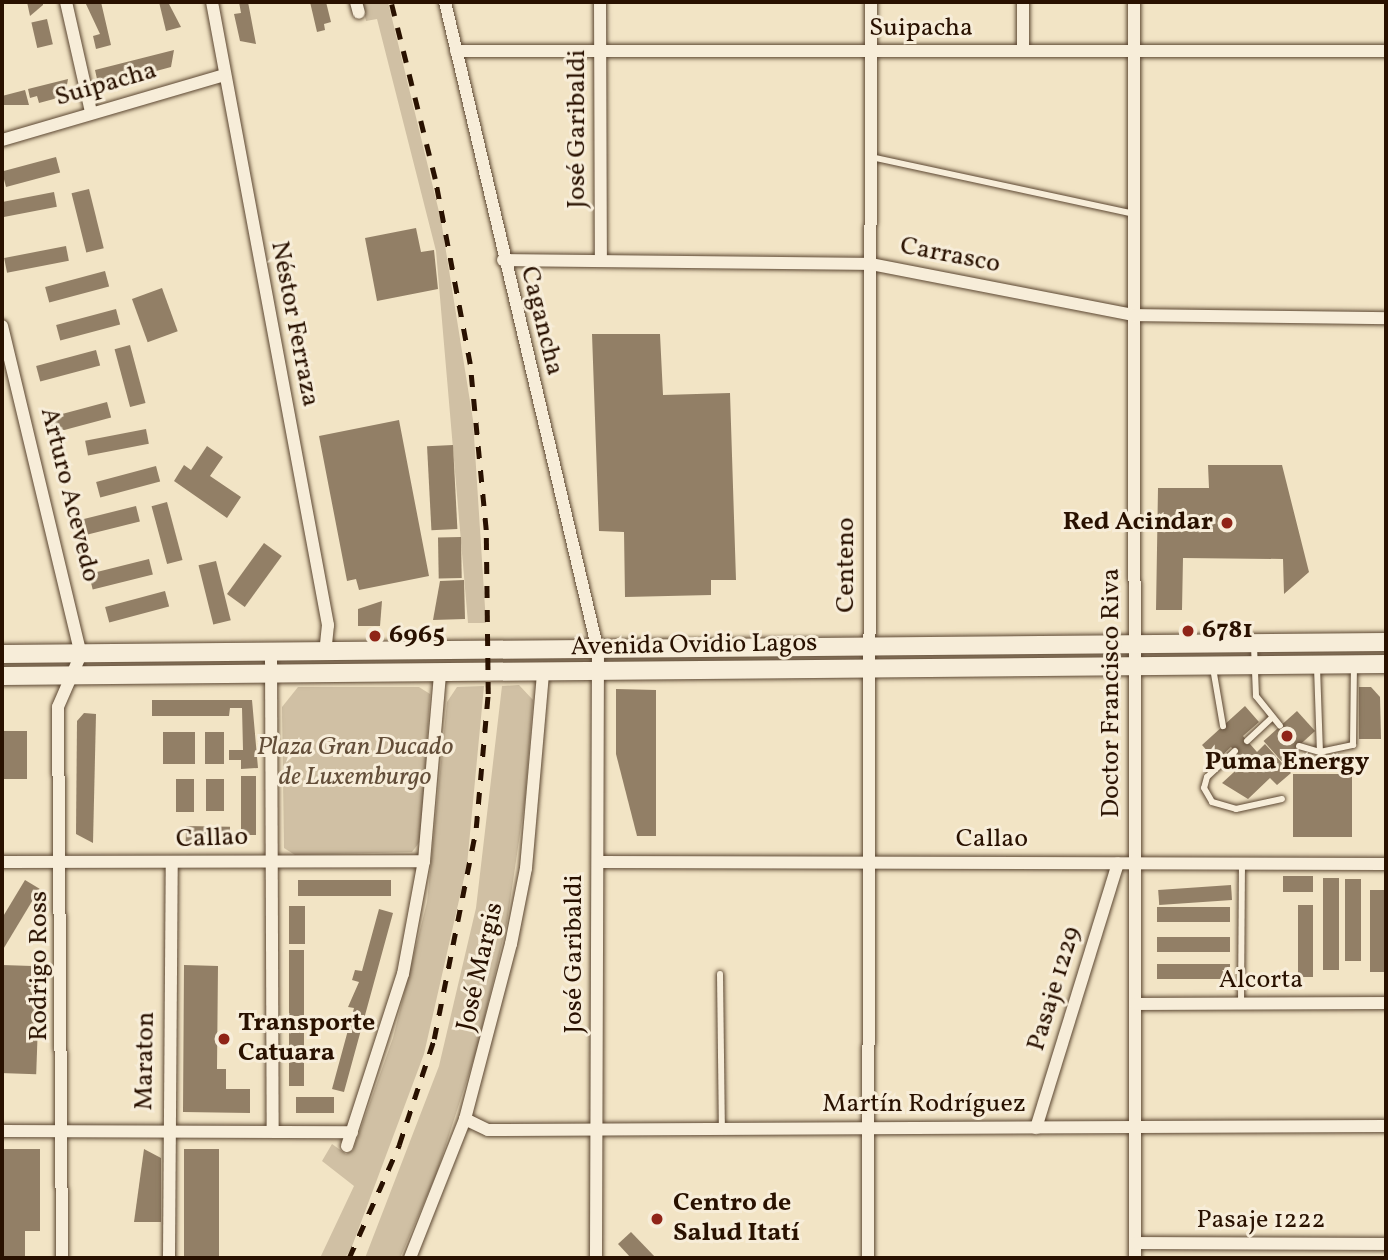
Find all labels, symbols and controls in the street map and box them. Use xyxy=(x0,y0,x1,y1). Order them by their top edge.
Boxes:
street label: Suipacha xyxy=(869,13,973,45)
street label: José Garibaldi xyxy=(562,49,594,209)
street label: Suipacha xyxy=(52,56,160,114)
street label: Carrasco xyxy=(897,231,1003,281)
street label: Néstor Ferraza xyxy=(263,239,325,409)
street label: Cagancha xyxy=(512,263,570,379)
street label: Arturo Acevedo xyxy=(32,405,106,585)
place label: Red Acindar xyxy=(1063,507,1213,539)
marker: Red Acindar xyxy=(1219,515,1235,531)
street label: Centeno xyxy=(831,517,863,613)
street label: Doctor Francisco Riva xyxy=(1096,568,1128,818)
place label: 6781 xyxy=(1202,615,1253,647)
place label: 6965 xyxy=(389,620,445,652)
marker: 6781 xyxy=(1180,623,1196,639)
marker: 6965 xyxy=(367,628,383,644)
street label: Avenida Ovidio Lagos xyxy=(570,628,818,664)
marker: Puma Energy xyxy=(1279,728,1295,744)
park label: Plaza Gran Ducado de Luxemburgo xyxy=(257,732,453,794)
place label: Puma Energy xyxy=(1205,747,1369,779)
street label: Callao xyxy=(175,822,249,856)
street label: Callao xyxy=(956,824,1028,856)
street label: José Garibaldi xyxy=(559,874,591,1034)
street label: Rodrigo Ross xyxy=(24,891,56,1041)
street label: José Margis xyxy=(451,900,511,1034)
street label: Pasaje 1229 xyxy=(1021,923,1089,1055)
street label: Alcorta xyxy=(1219,965,1303,997)
place label: Transporte Catuara xyxy=(238,1008,375,1070)
street label: Maraton xyxy=(130,1011,162,1111)
marker: Transporte Catuara xyxy=(216,1031,232,1047)
street label: Martín Rodríguez xyxy=(822,1089,1026,1121)
place label: Centro de Salud Itatí xyxy=(673,1188,800,1250)
street label: Pasaje 1222 xyxy=(1197,1205,1325,1237)
marker: Centro de Salud Itatí xyxy=(647,1209,667,1229)

